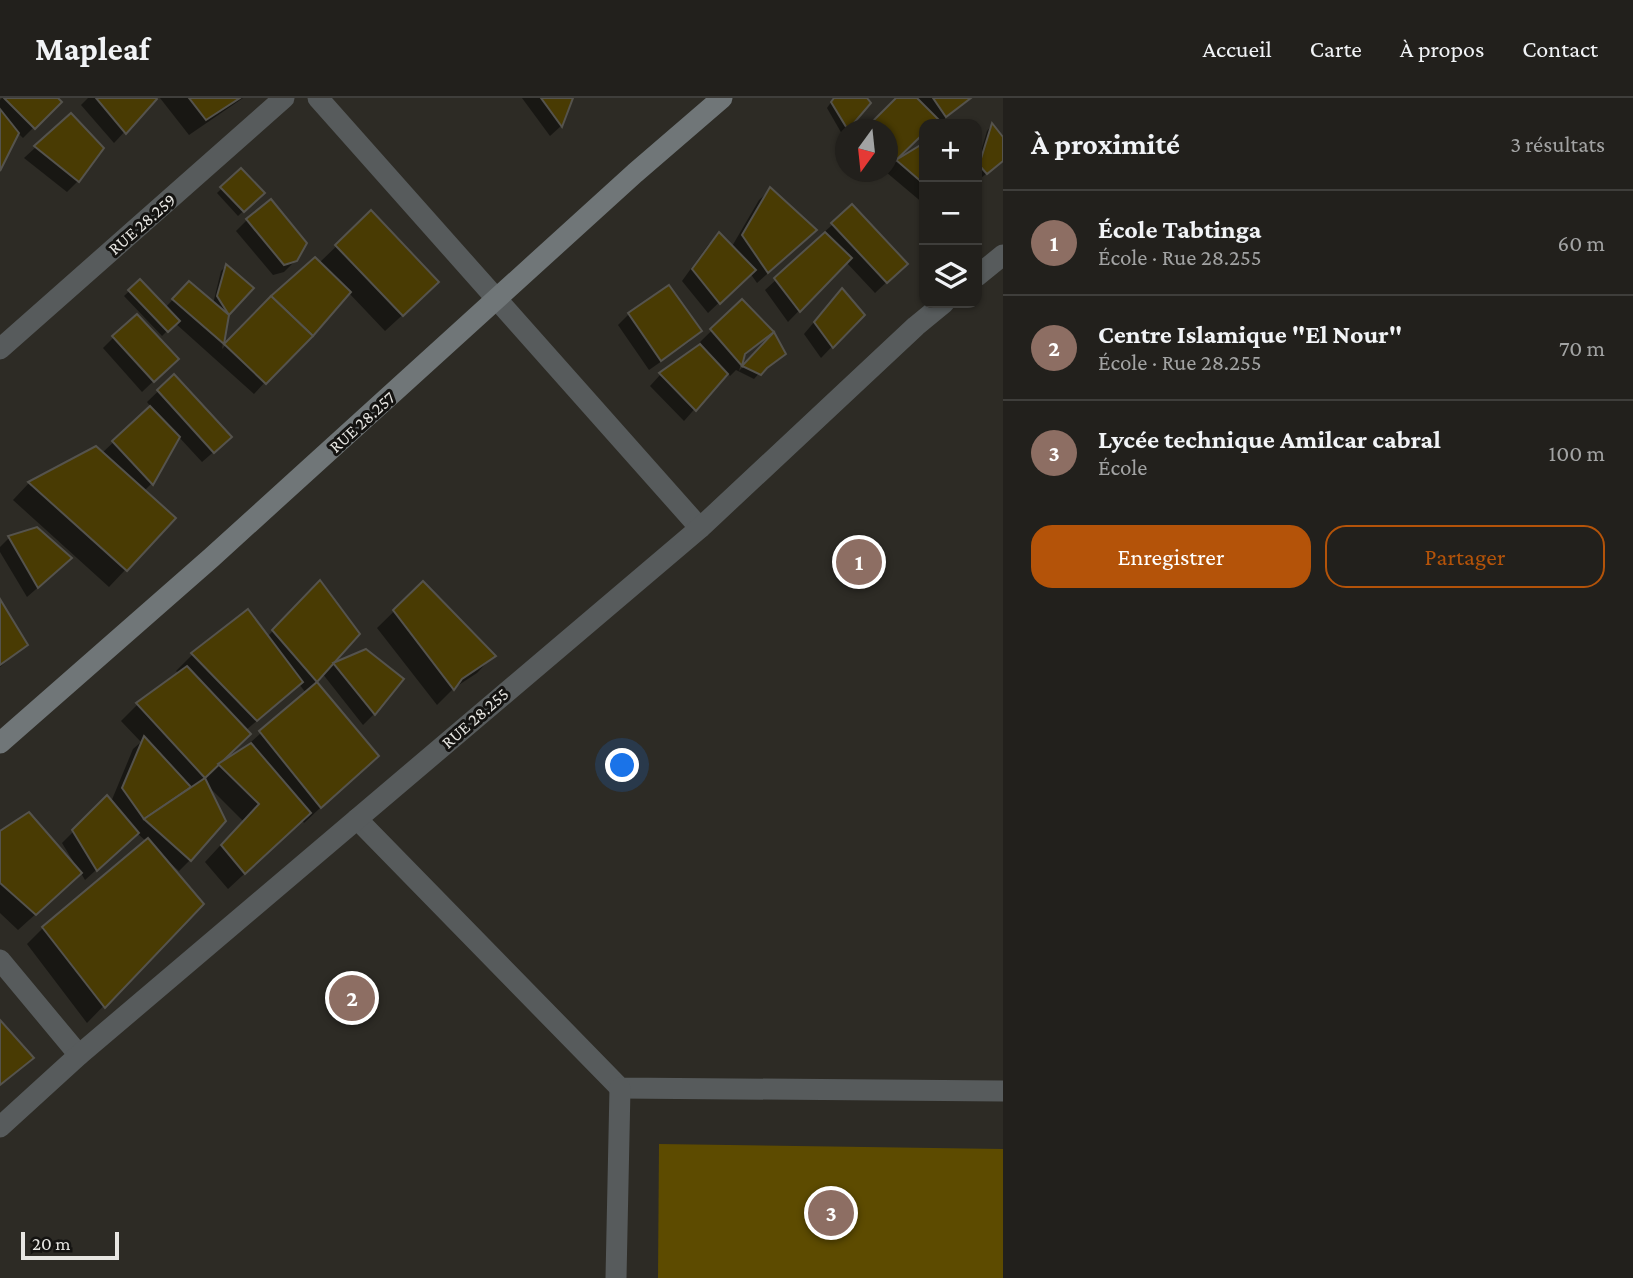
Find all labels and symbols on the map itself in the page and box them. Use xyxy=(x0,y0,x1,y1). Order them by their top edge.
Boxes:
north arrow xyxy=(835,119,898,182)
street label: RUE 28.259 xyxy=(104,189,180,259)
street label: RUE 28.257 xyxy=(325,387,399,457)
pin: 1 xyxy=(836,536,882,588)
street label: RUE 28.255 xyxy=(437,684,513,752)
your location xyxy=(605,748,639,782)
pin: 2 xyxy=(329,972,375,1024)
pin: 3 xyxy=(808,1187,854,1239)
scale bar xyxy=(21,1229,119,1261)

